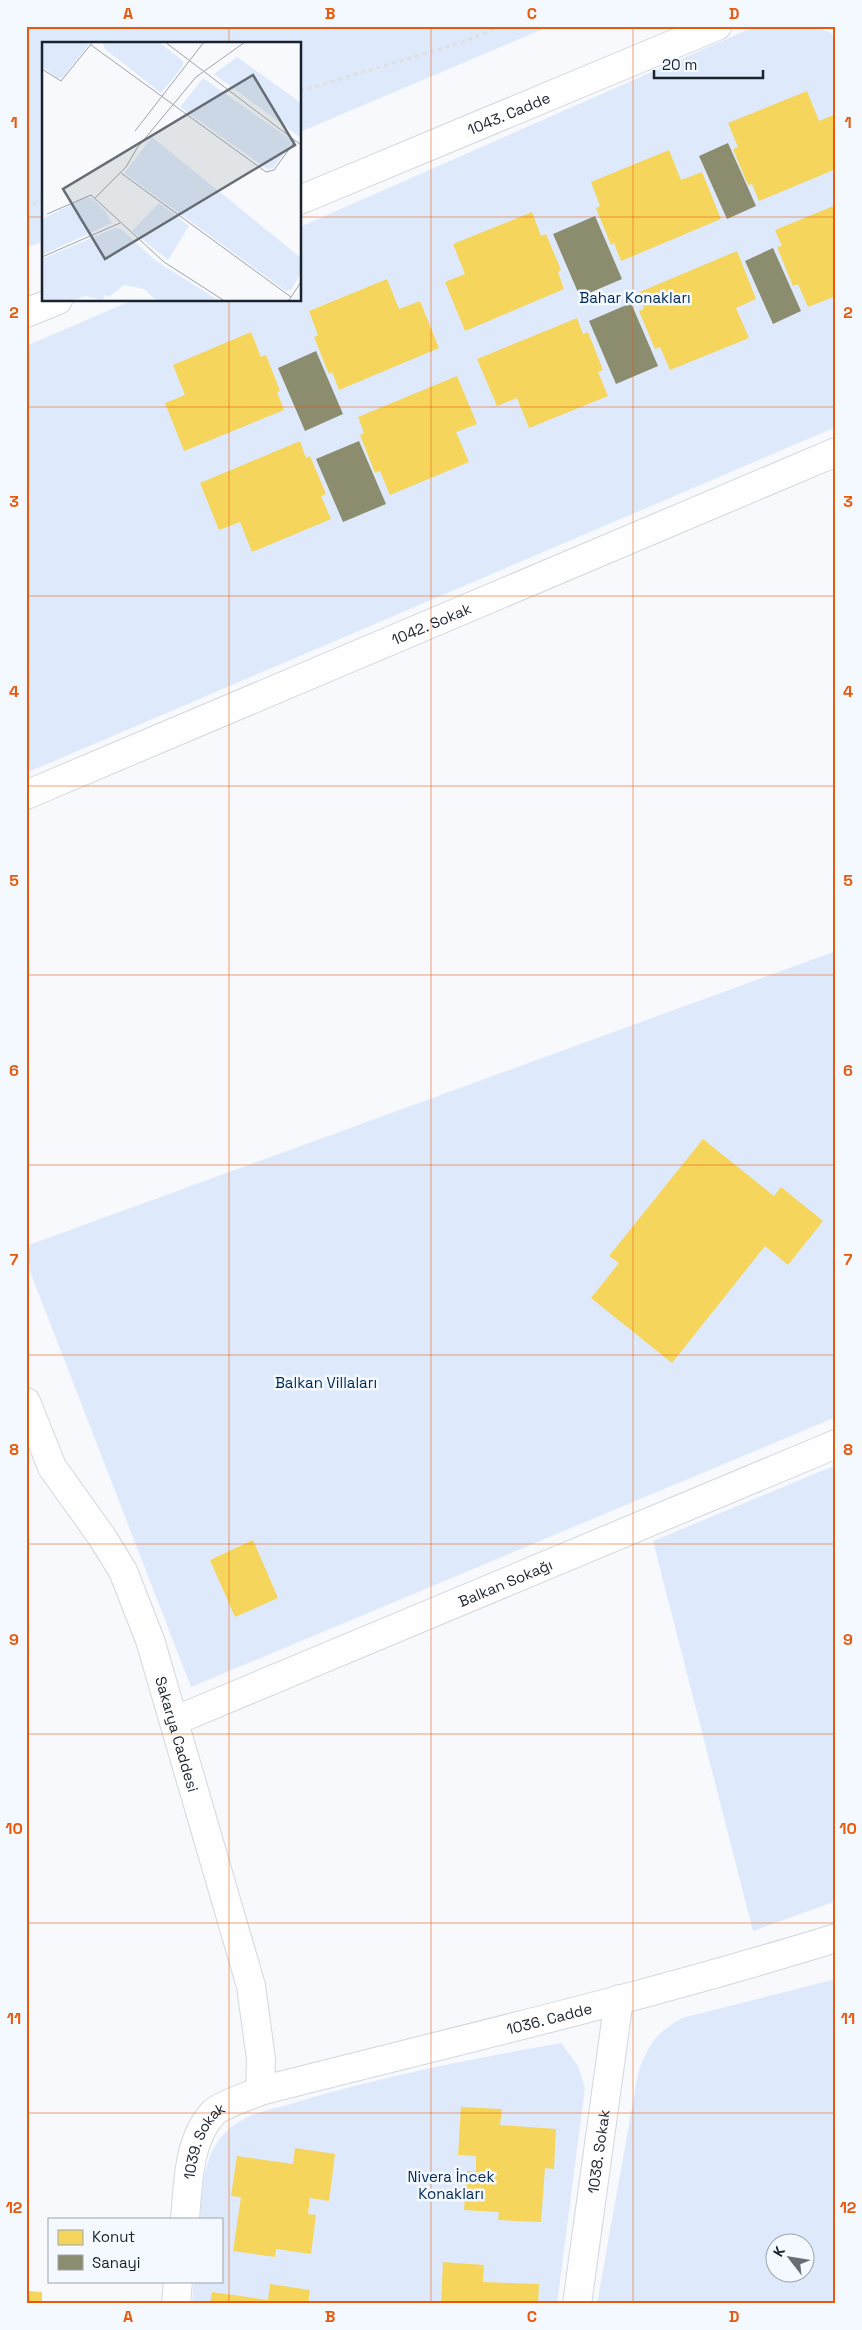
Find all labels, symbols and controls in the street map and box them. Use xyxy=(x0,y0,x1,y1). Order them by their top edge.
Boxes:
text: A xyxy=(123,3,133,24)
text: B xyxy=(325,3,335,24)
text: C xyxy=(527,3,537,24)
text: D xyxy=(729,3,739,24)
inset map xyxy=(42,42,301,301)
scale bar xyxy=(654,48,763,80)
text: 20 m xyxy=(662,55,697,74)
street label: 1043. Cadde xyxy=(464,87,553,139)
text: 1 xyxy=(10,112,18,133)
text: 1 xyxy=(844,112,852,133)
park label: Bahar Konakları xyxy=(579,288,691,307)
text: 2 xyxy=(9,302,19,323)
text: 2 xyxy=(843,302,853,323)
text: 3 xyxy=(9,491,19,512)
text: 3 xyxy=(843,491,853,512)
street label: 1042. Sokak xyxy=(389,598,474,649)
text: 4 xyxy=(9,681,19,702)
text: 4 xyxy=(843,681,853,702)
text: 5 xyxy=(9,870,19,891)
text: 5 xyxy=(843,870,853,891)
text: 6 xyxy=(9,1060,19,1081)
text: 6 xyxy=(843,1060,853,1081)
text: 7 xyxy=(10,1249,19,1270)
text: 7 xyxy=(844,1249,853,1270)
park label: Balkan Villaları xyxy=(275,1373,377,1392)
text: 8 xyxy=(9,1439,19,1460)
text: 8 xyxy=(843,1439,853,1460)
street label: Balkan Sokağı xyxy=(455,1554,555,1610)
text: 9 xyxy=(9,1629,19,1650)
text: 9 xyxy=(843,1629,853,1650)
street label: Sakarya Caddesi xyxy=(152,1674,203,1794)
text: 10 xyxy=(5,1818,23,1839)
text: 10 xyxy=(839,1818,857,1839)
street label: 1036. Cadde xyxy=(504,1998,594,2038)
text: 11 xyxy=(7,2008,21,2029)
text: 11 xyxy=(841,2008,855,2029)
street label: 1039. Sokak xyxy=(179,2098,228,2180)
street label: 1038. Sokak xyxy=(583,2108,613,2195)
park label: Nivera İncek Konakları xyxy=(408,2167,494,2203)
text: 12 xyxy=(6,2197,22,2218)
text: 12 xyxy=(840,2197,856,2218)
legend xyxy=(48,2218,222,2282)
text: Konut xyxy=(92,2227,135,2246)
north arrow xyxy=(764,2232,814,2282)
text: K xyxy=(769,2243,789,2260)
text: Sanayi xyxy=(92,2253,140,2272)
text: A xyxy=(123,2306,133,2327)
text: B xyxy=(325,2306,335,2327)
text: C xyxy=(527,2306,537,2327)
text: D xyxy=(729,2306,739,2327)

